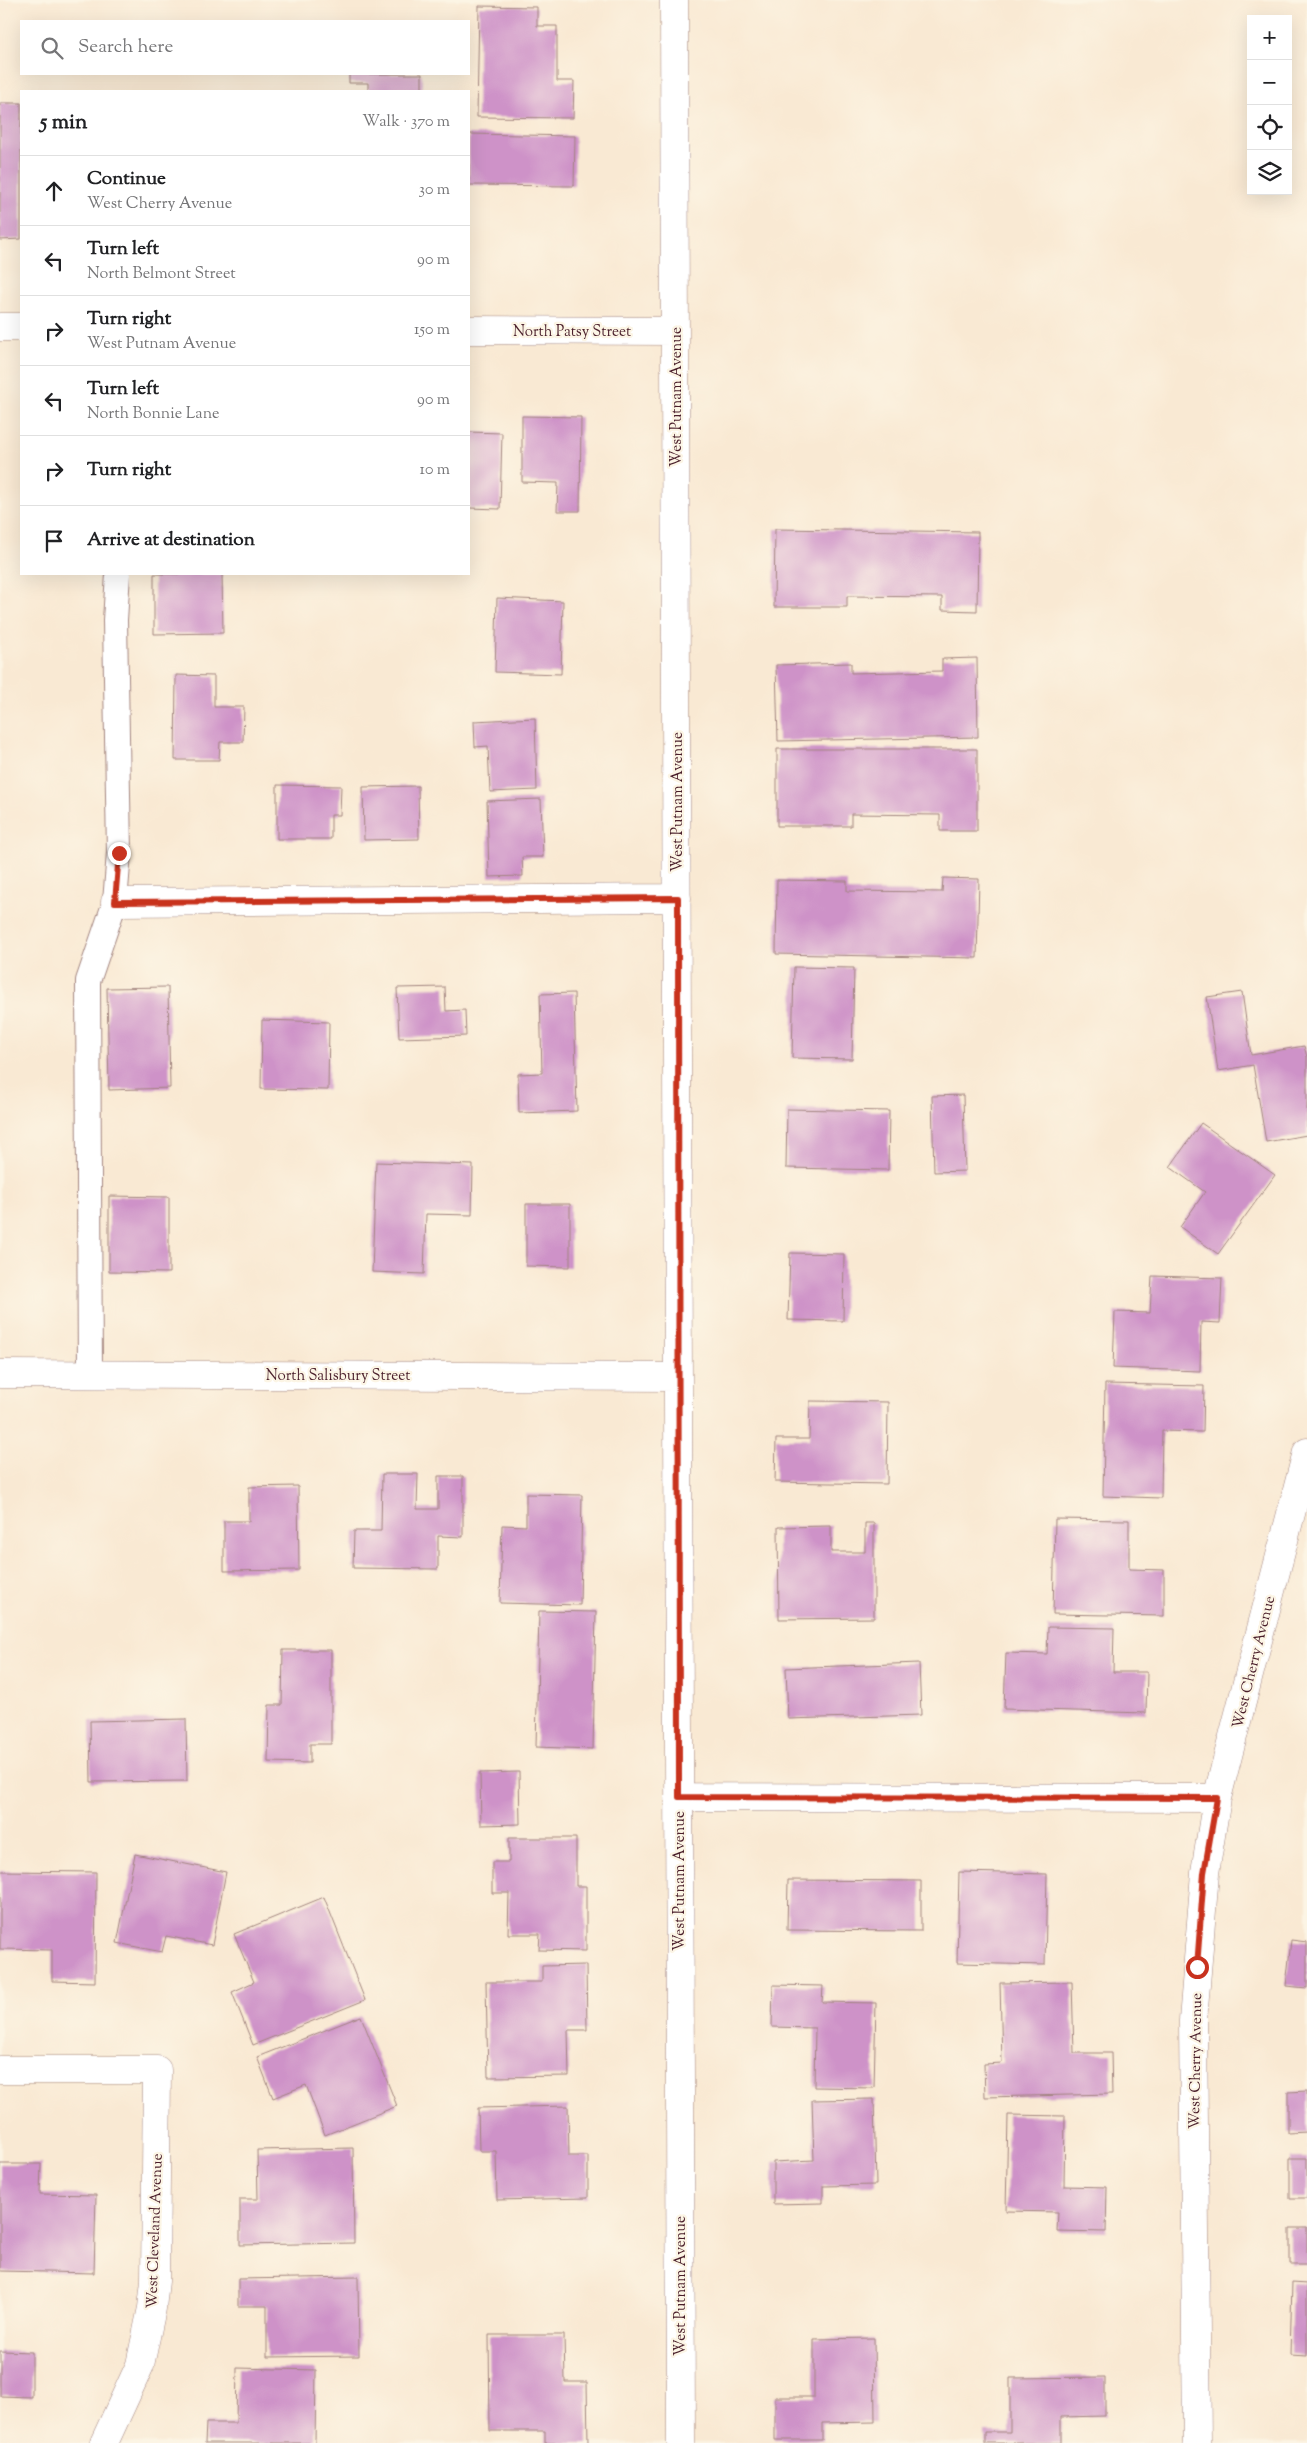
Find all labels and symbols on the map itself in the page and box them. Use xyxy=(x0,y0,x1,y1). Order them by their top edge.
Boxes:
street label: North Patsy Street xyxy=(513,322,631,343)
street label: West Putnam Avenue xyxy=(667,327,688,467)
street label: West Putnam Avenue xyxy=(668,732,689,872)
route end xyxy=(108,842,131,865)
street label: North Salisbury Street xyxy=(266,1366,410,1387)
street label: West Cherry Avenue xyxy=(1228,1594,1281,1731)
street label: West Putnam Avenue xyxy=(670,1811,691,1951)
route start xyxy=(1186,1956,1209,1979)
street label: West Cherry Avenue xyxy=(1185,1993,1208,2129)
street label: West Cleveland Avenue xyxy=(142,2153,169,2309)
street label: West Putnam Avenue xyxy=(671,2216,692,2356)

